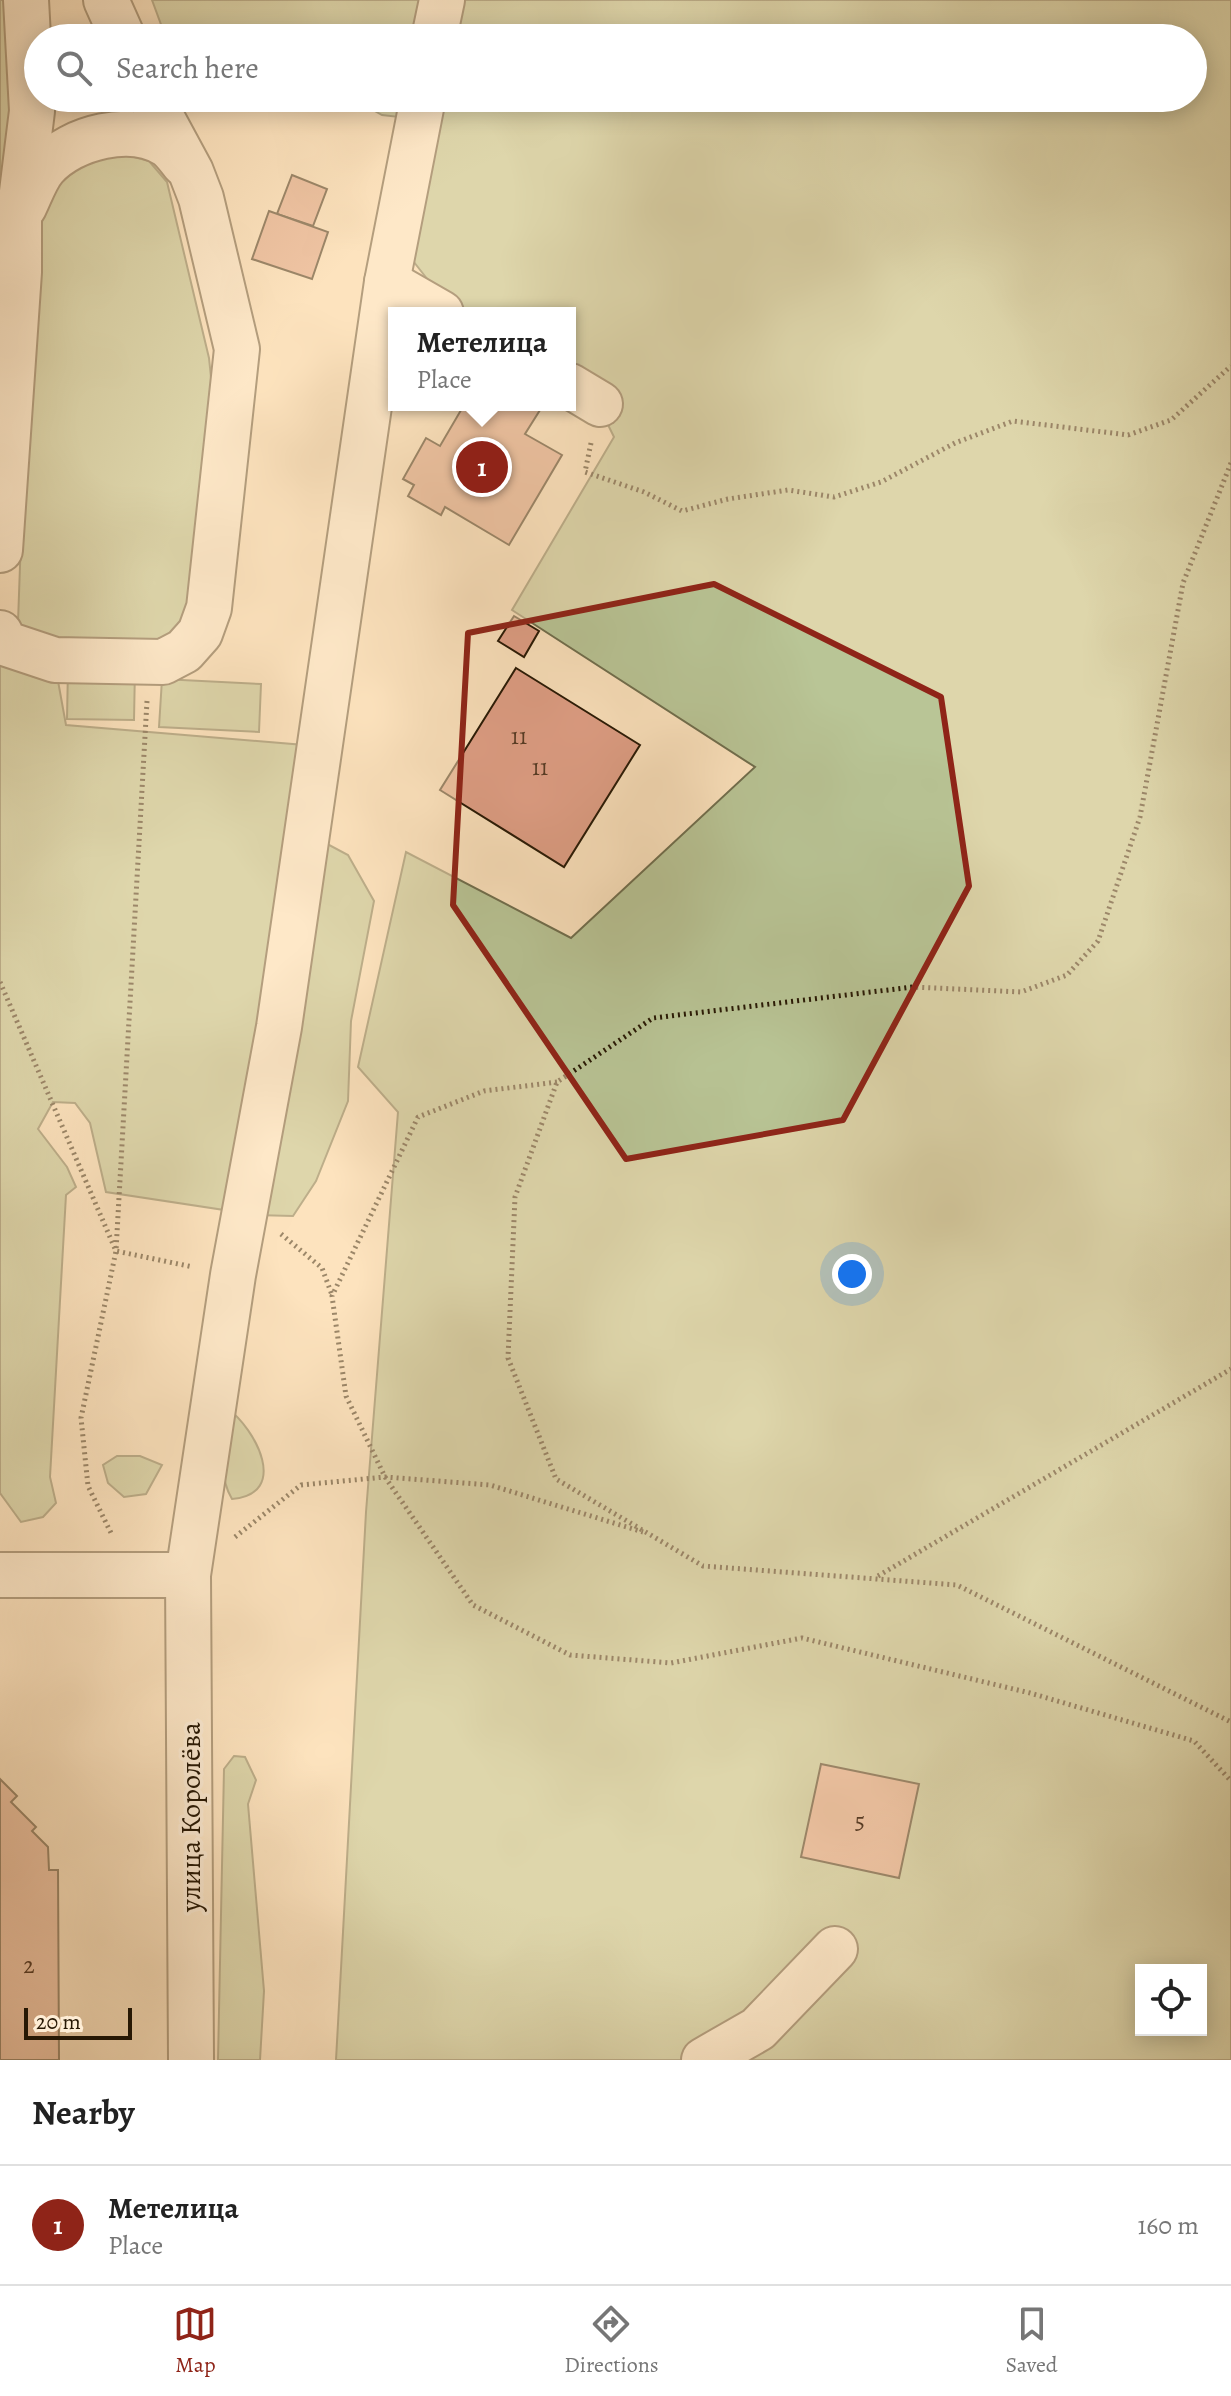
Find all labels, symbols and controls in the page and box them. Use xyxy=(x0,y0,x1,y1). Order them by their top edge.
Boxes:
search box xyxy=(24,24,1207,112)
icon: search xyxy=(52,46,96,90)
text: Search here xyxy=(116,48,259,88)
popup xyxy=(388,307,576,411)
text: Метелица xyxy=(417,322,547,362)
text: Place xyxy=(417,362,472,397)
pin: 1 xyxy=(456,437,508,497)
house number: 11 xyxy=(511,720,527,752)
house number: 11 xyxy=(532,751,548,783)
your location xyxy=(832,1254,872,1294)
street label: улица Королёва xyxy=(172,1722,210,1913)
house number: 5 xyxy=(855,1805,865,1837)
house number: 2 xyxy=(23,1949,35,1981)
map controls xyxy=(1135,1964,1207,2036)
button: locate xyxy=(1135,1964,1207,2036)
scale bar xyxy=(24,2004,132,2040)
text: 20 m xyxy=(36,2007,81,2037)
text: Nearby xyxy=(32,2089,135,2136)
text: Метелица xyxy=(108,2188,239,2228)
text: 1 xyxy=(53,2208,63,2243)
text: 160 m xyxy=(1137,2208,1199,2243)
text: Place xyxy=(108,2228,163,2263)
tab: Map xyxy=(173,2302,217,2380)
tab: Directions xyxy=(564,2302,659,2380)
tab: Saved xyxy=(1005,2302,1058,2380)

